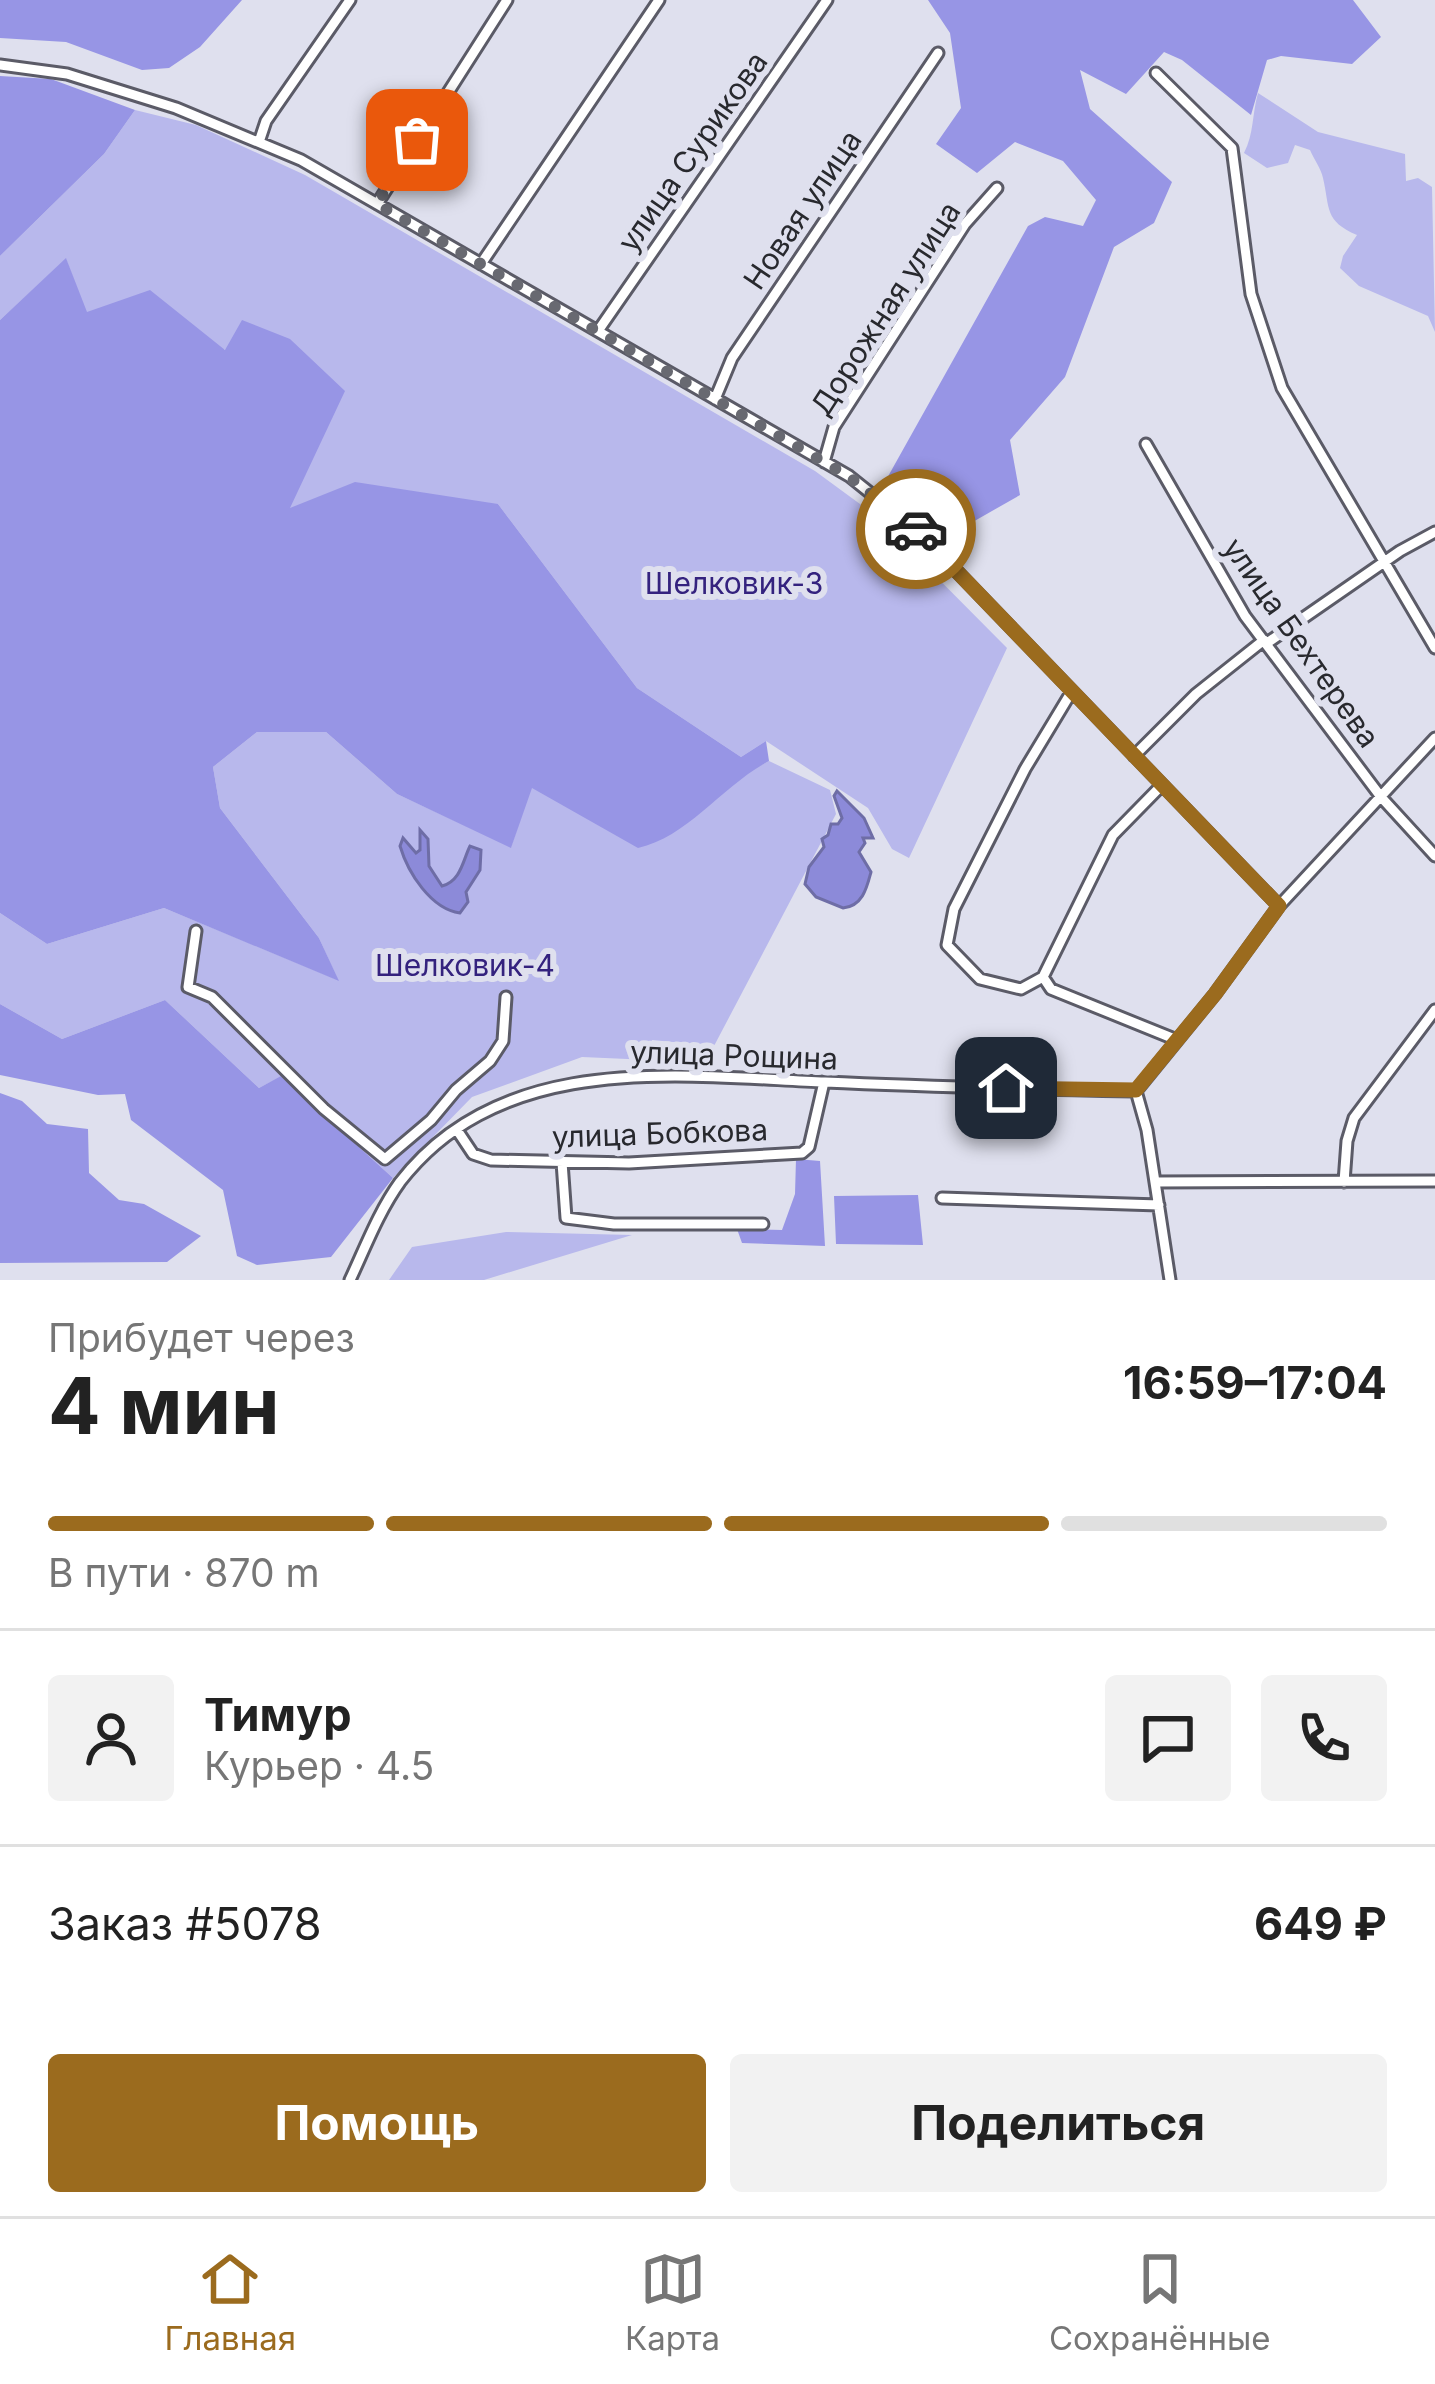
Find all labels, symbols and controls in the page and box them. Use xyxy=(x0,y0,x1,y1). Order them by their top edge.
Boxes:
street label: улица Сурикова xyxy=(610,44,775,258)
pin xyxy=(366,89,468,191)
icon: bag xyxy=(384,107,450,173)
street label: Новая улица xyxy=(736,123,869,296)
street label: Дорожная улица xyxy=(803,195,968,422)
courier xyxy=(856,469,976,589)
icon: car xyxy=(883,496,949,562)
street label: улица Бехтерева xyxy=(1216,531,1388,754)
park label: Шелковик-3 xyxy=(645,565,823,601)
park label: Шелковик-4 xyxy=(375,947,555,983)
street label: улица Рощина xyxy=(629,1033,839,1077)
pin xyxy=(955,1037,1057,1139)
icon: home xyxy=(973,1055,1039,1121)
street label: улица Бобкова xyxy=(551,1111,769,1155)
text: Прибудет через xyxy=(48,1314,355,1361)
text: 16:59–17:04 xyxy=(1123,1355,1387,1410)
text: 4 мин xyxy=(48,1358,280,1453)
text: В пути · 870 m xyxy=(48,1549,320,1596)
button: person xyxy=(48,1675,174,1801)
button: chat xyxy=(1105,1675,1231,1801)
button: phone xyxy=(1261,1675,1387,1801)
text: Тимур xyxy=(204,1687,352,1742)
text: Курьер · 4.5 xyxy=(204,1742,434,1789)
text: Заказ #5078 xyxy=(48,1896,322,1951)
text: 649 ₽ xyxy=(1254,1896,1387,1951)
button: Помощь xyxy=(48,2054,706,2192)
button: Поделиться xyxy=(730,2054,1387,2192)
tab: Главная xyxy=(165,2246,296,2358)
tab: Карта xyxy=(625,2246,720,2358)
tab: Сохранённые xyxy=(1049,2246,1270,2358)

